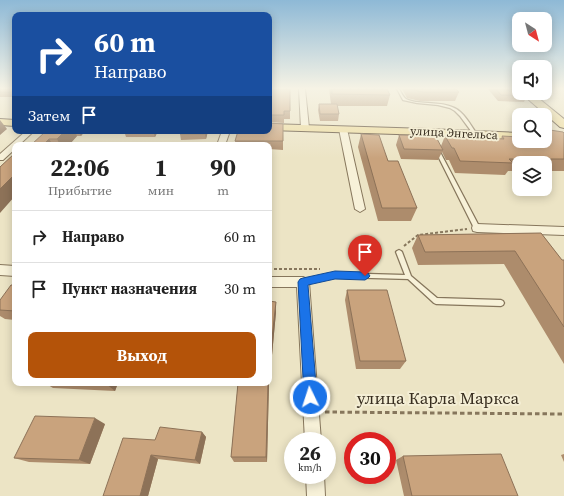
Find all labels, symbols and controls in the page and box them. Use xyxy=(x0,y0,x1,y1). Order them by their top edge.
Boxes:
north arrow xyxy=(512,12,552,52)
map controls xyxy=(512,12,552,196)
text: 60 m xyxy=(94,23,156,61)
icon: right xyxy=(28,28,80,80)
text: Направо xyxy=(94,59,167,84)
button: sound xyxy=(512,60,552,100)
icon: arrive xyxy=(78,104,100,126)
text: Затем xyxy=(28,105,70,126)
button: search xyxy=(512,108,552,148)
street label: улица Энгельса xyxy=(410,123,499,143)
text: 22:06 xyxy=(50,151,110,184)
text: 1 xyxy=(154,151,167,184)
text: 90 xyxy=(210,151,236,184)
button: layers xyxy=(512,156,552,196)
text: Прибытие xyxy=(48,182,112,199)
text: мин xyxy=(148,182,174,199)
text: m xyxy=(217,182,229,199)
icon: right xyxy=(28,226,50,248)
text: Направо xyxy=(62,226,124,247)
text: 60 m xyxy=(224,226,256,247)
pin xyxy=(348,235,382,276)
icon: arrive xyxy=(354,241,376,263)
icon: arrive xyxy=(28,278,50,300)
text: Пункт назначения xyxy=(62,278,197,299)
text: 30 m xyxy=(224,278,256,299)
button: Выход xyxy=(28,332,256,378)
position arrow xyxy=(289,376,331,418)
street label: улица Карла Маркса xyxy=(357,386,520,410)
speed limit sign: 30 xyxy=(344,432,396,484)
text: 26 xyxy=(299,439,321,467)
text: km/h xyxy=(298,461,322,474)

